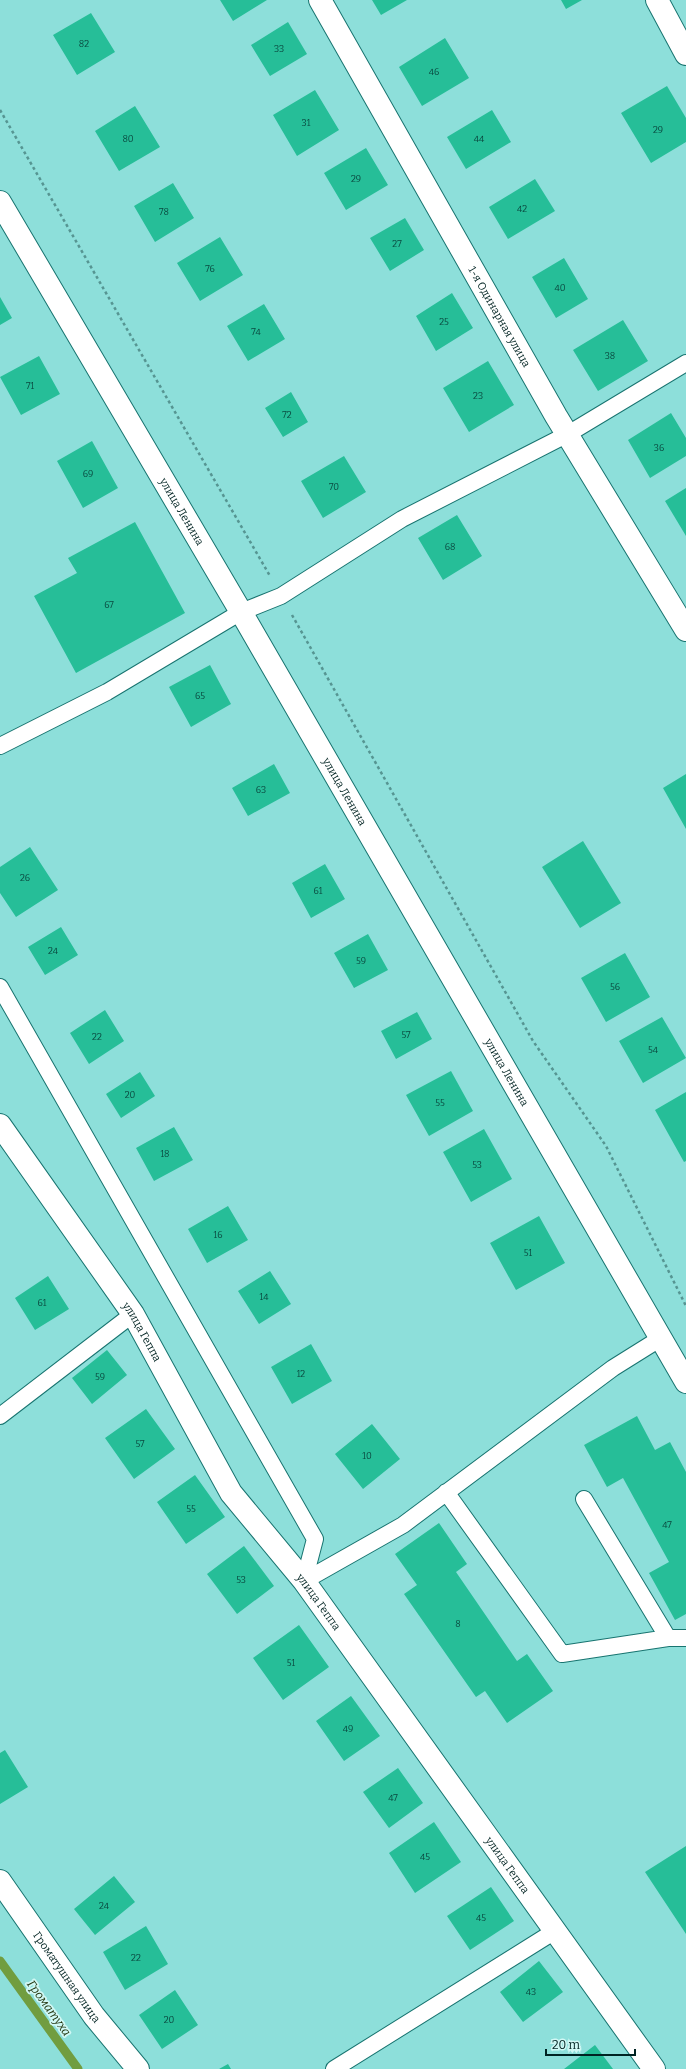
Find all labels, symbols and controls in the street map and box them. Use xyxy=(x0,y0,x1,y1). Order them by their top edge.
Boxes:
house number: 82 xyxy=(79,39,89,49)
house number: 33 xyxy=(274,44,284,54)
house number: 46 xyxy=(429,67,439,77)
house number: 31 xyxy=(302,118,311,128)
house number: 29 xyxy=(653,125,663,135)
house number: 80 xyxy=(122,134,134,144)
house number: 44 xyxy=(474,134,485,144)
house number: 29 xyxy=(351,174,361,184)
house number: 42 xyxy=(517,204,527,214)
house number: 78 xyxy=(159,207,169,217)
house number: 27 xyxy=(392,239,402,249)
house number: 76 xyxy=(205,264,215,274)
street label: 1-я Одинарная улица xyxy=(466,264,533,369)
house number: 40 xyxy=(554,283,566,293)
house number: 25 xyxy=(439,317,449,327)
house number: 74 xyxy=(251,327,262,337)
house number: 38 xyxy=(605,351,615,361)
house number: 71 xyxy=(26,381,34,391)
house number: 23 xyxy=(473,391,483,401)
house number: 72 xyxy=(282,410,292,420)
house number: 36 xyxy=(654,443,664,453)
house number: 69 xyxy=(83,469,93,479)
street label: улица Ленина xyxy=(157,475,207,548)
house number: 70 xyxy=(329,482,339,492)
house number: 68 xyxy=(445,542,455,552)
house number: 67 xyxy=(104,600,114,610)
house number: 65 xyxy=(195,691,205,701)
street label: улица Ленина xyxy=(320,755,369,828)
house number: 63 xyxy=(256,785,266,795)
house number: 26 xyxy=(20,873,30,883)
house number: 61 xyxy=(314,886,323,896)
house number: 24 xyxy=(48,946,59,956)
house number: 59 xyxy=(356,956,366,966)
house number: 56 xyxy=(610,982,620,992)
house number: 57 xyxy=(401,1030,411,1040)
house number: 22 xyxy=(92,1032,102,1042)
street label: улица Ленина xyxy=(482,1035,532,1108)
house number: 54 xyxy=(648,1045,659,1055)
house number: 20 xyxy=(125,1090,136,1100)
house number: 55 xyxy=(435,1098,445,1108)
house number: 18 xyxy=(160,1149,170,1159)
house number: 53 xyxy=(472,1160,482,1170)
house number: 16 xyxy=(214,1230,222,1240)
house number: 51 xyxy=(524,1248,533,1258)
house number: 14 xyxy=(260,1292,269,1302)
house number: 61 xyxy=(38,1298,47,1308)
street label: улица Геппа xyxy=(119,1299,164,1364)
house number: 12 xyxy=(297,1369,305,1379)
house number: 59 xyxy=(95,1372,105,1382)
house number: 57 xyxy=(135,1439,145,1449)
house number: 10 xyxy=(362,1451,372,1461)
house number: 55 xyxy=(186,1504,196,1514)
house number: 47 xyxy=(662,1520,672,1530)
street label: улица Геппа xyxy=(293,1570,344,1632)
house number: 53 xyxy=(236,1575,246,1585)
house number: 8 xyxy=(455,1619,461,1629)
house number: 51 xyxy=(287,1658,296,1668)
house number: 49 xyxy=(343,1724,353,1734)
house number: 47 xyxy=(388,1793,398,1803)
street label: улица Геппа xyxy=(482,1833,532,1896)
house number: 45 xyxy=(420,1852,430,1862)
house number: 24 xyxy=(99,1901,110,1911)
house number: 45 xyxy=(476,1913,486,1923)
street label: Громатушная улица xyxy=(31,1929,103,2025)
house number: 22 xyxy=(131,1953,141,1963)
water label: Громатуха xyxy=(24,1977,74,2039)
house number: 43 xyxy=(526,1987,536,1997)
house number: 20 xyxy=(164,2015,175,2025)
scale bar xyxy=(546,2031,635,2057)
text: 20 m xyxy=(552,2038,581,2052)

